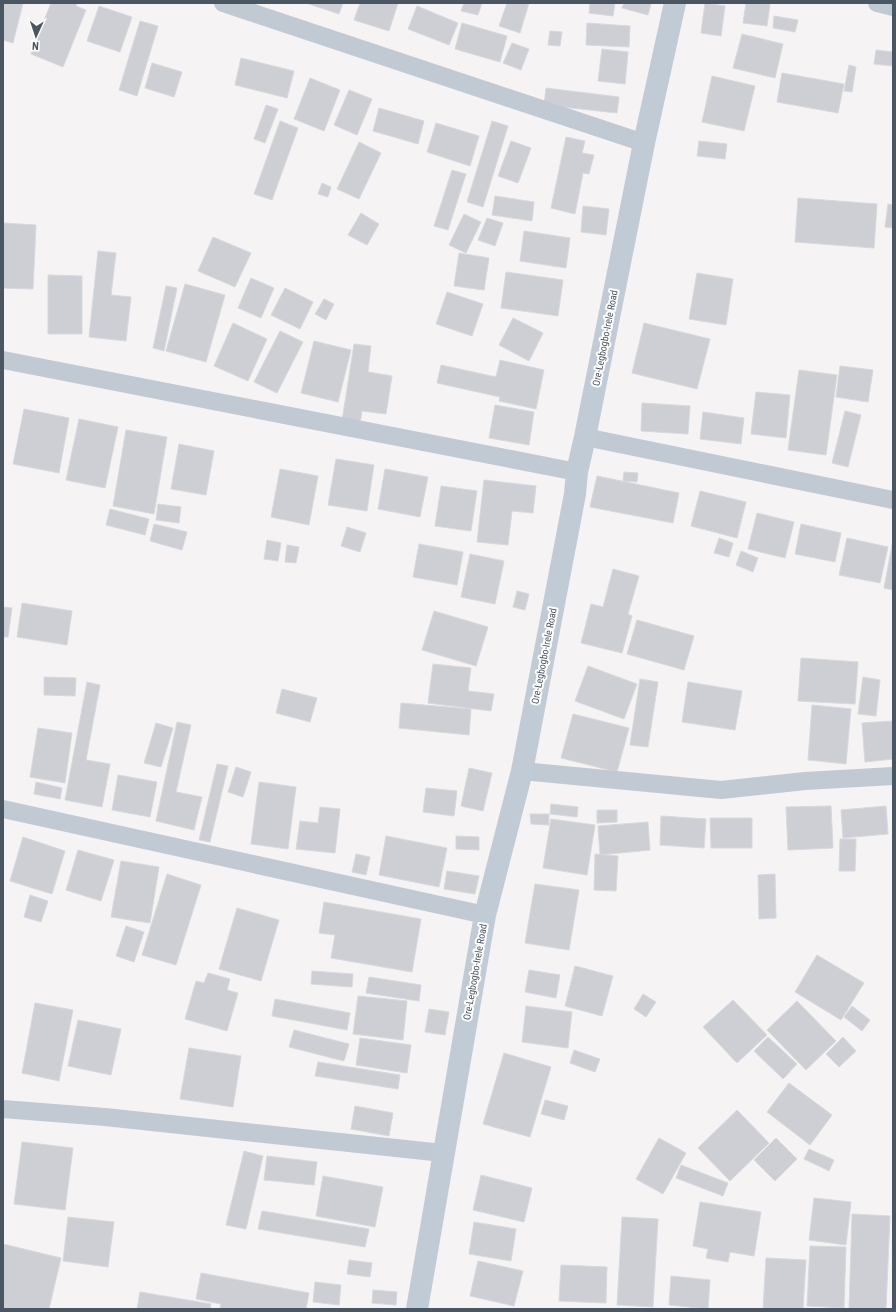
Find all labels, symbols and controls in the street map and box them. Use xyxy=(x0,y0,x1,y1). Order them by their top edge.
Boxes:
north arrow xyxy=(16,16,56,56)
text: N xyxy=(32,39,39,52)
street label: Ore-Legbogbo-Irele Road xyxy=(590,289,620,387)
street label: Ore-Legbogbo-Irele Road xyxy=(529,607,559,705)
street label: Ore-Legbogbo-Irele Road xyxy=(461,923,489,1021)

